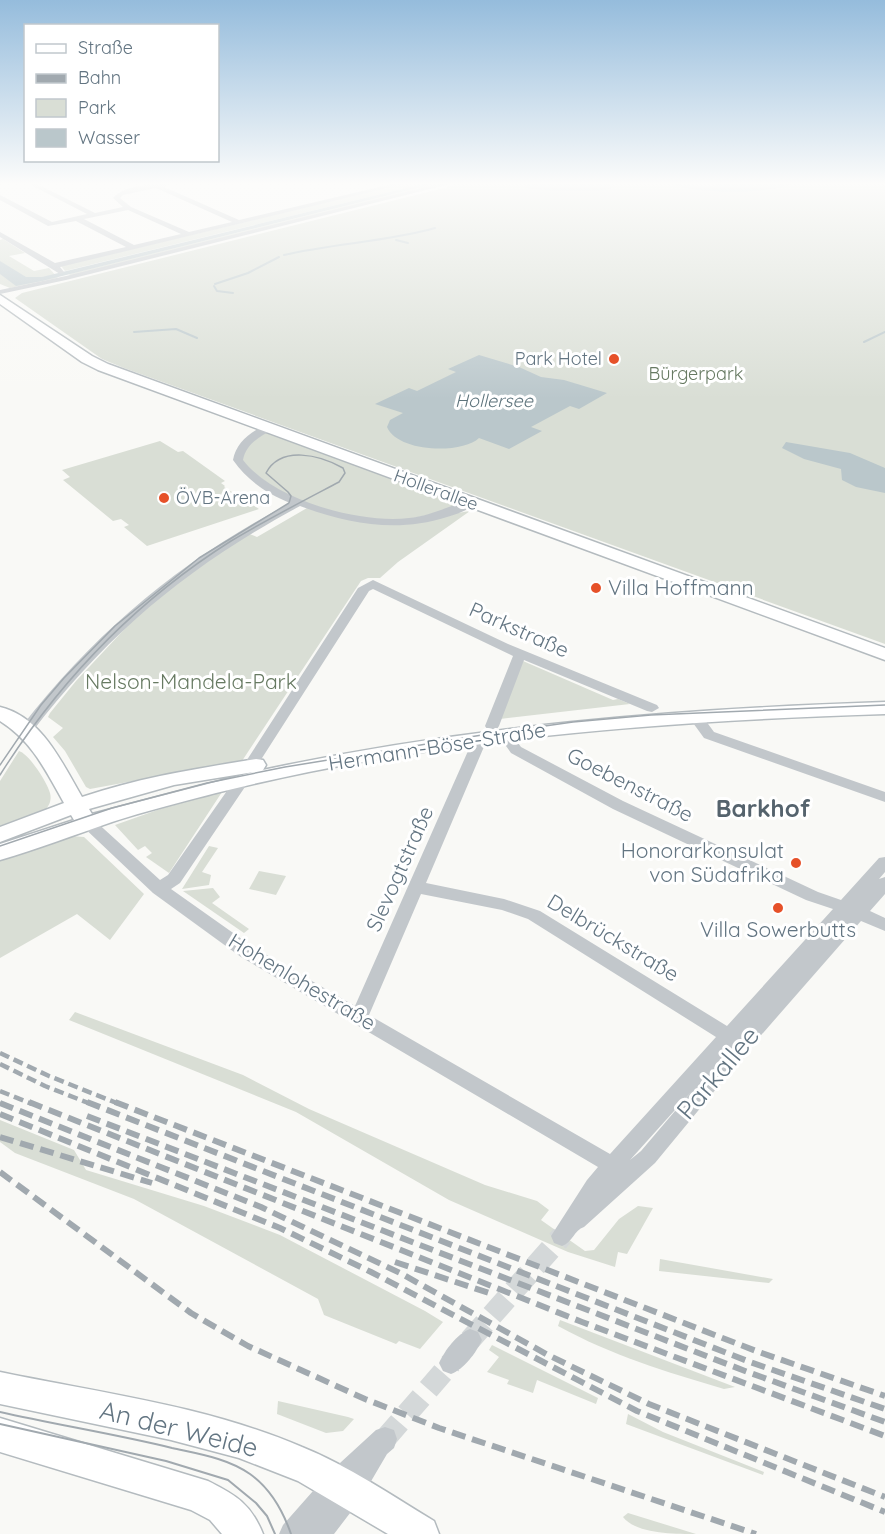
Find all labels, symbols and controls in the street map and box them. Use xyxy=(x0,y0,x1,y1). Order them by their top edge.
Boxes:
legend xyxy=(24,24,219,162)
text: Straße xyxy=(78,36,133,59)
text: Bahn xyxy=(78,66,121,89)
text: Park xyxy=(78,96,116,119)
text: Wasser xyxy=(78,126,140,149)
place label: Park Hotel xyxy=(515,347,602,370)
marker: Park Hotel xyxy=(607,352,621,366)
park label: Bürgerpark xyxy=(649,362,743,385)
water label: Hollersee xyxy=(455,389,534,412)
street label: Hollerallee xyxy=(391,464,482,515)
place label: ÖVB-Arena xyxy=(176,486,270,509)
marker: ÖVB-Arena xyxy=(157,491,171,505)
place label: Villa Hoffmann xyxy=(608,574,754,600)
marker: Villa Hoffmann xyxy=(589,581,603,595)
street label: Parkstraße xyxy=(465,596,573,663)
park label: Nelson-Mandela-Park xyxy=(85,668,297,694)
street label: Hermann-Böse-Straße xyxy=(326,716,547,776)
street label: Goebenstraße xyxy=(563,741,698,827)
district label: Barkhof xyxy=(716,793,811,823)
street label: Slevogtstraße xyxy=(360,802,438,935)
place label: Honorarkonsulat von Südafrika xyxy=(621,837,784,887)
marker: Honorarkonsulat von Südafrika xyxy=(789,856,803,870)
street label: Delbrückstraße xyxy=(543,888,684,987)
marker: Villa Sowerbutts xyxy=(771,901,785,915)
place label: Villa Sowerbutts xyxy=(700,916,856,942)
street label: Hohenlohestraße xyxy=(224,927,381,1035)
street label: Parkallee xyxy=(669,1019,766,1126)
street label: An der Weide xyxy=(97,1393,262,1464)

